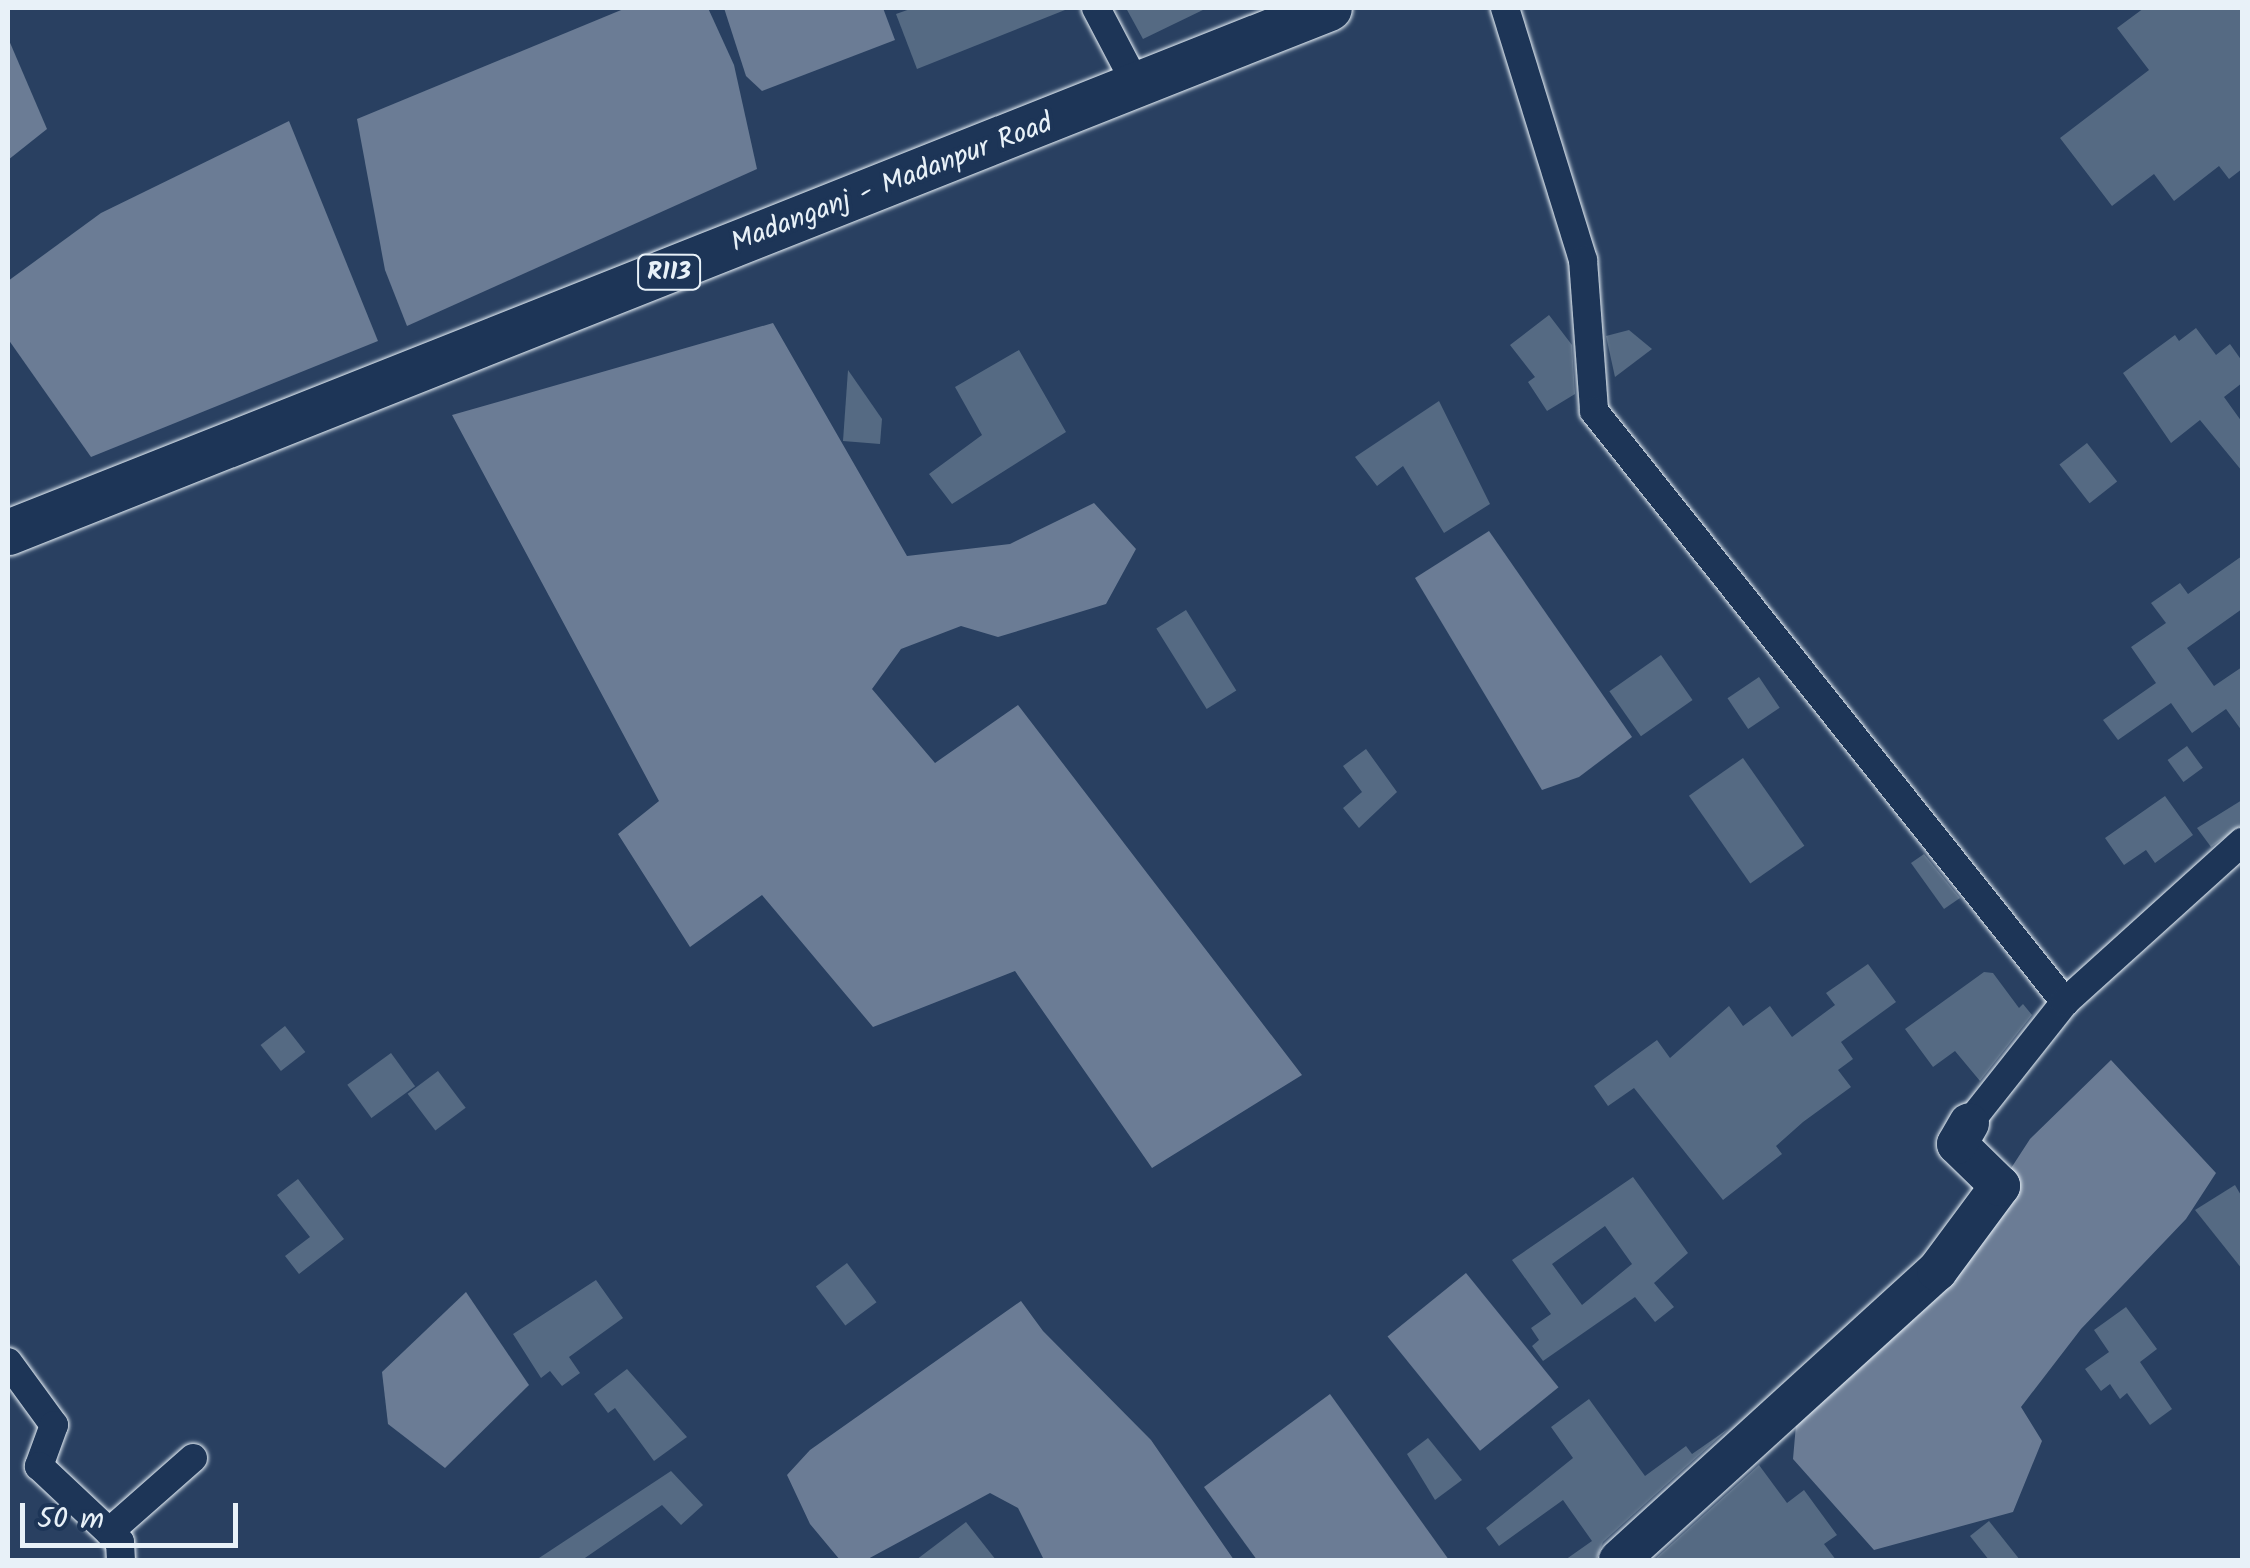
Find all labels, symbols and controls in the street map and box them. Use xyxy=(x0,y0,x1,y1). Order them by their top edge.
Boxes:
street label: Madanganj - Madanpur Road xyxy=(726,107,1058,261)
road number: R113 xyxy=(636,252,702,292)
scale bar xyxy=(25,1483,242,1545)
text: 50 m xyxy=(37,1496,104,1544)

